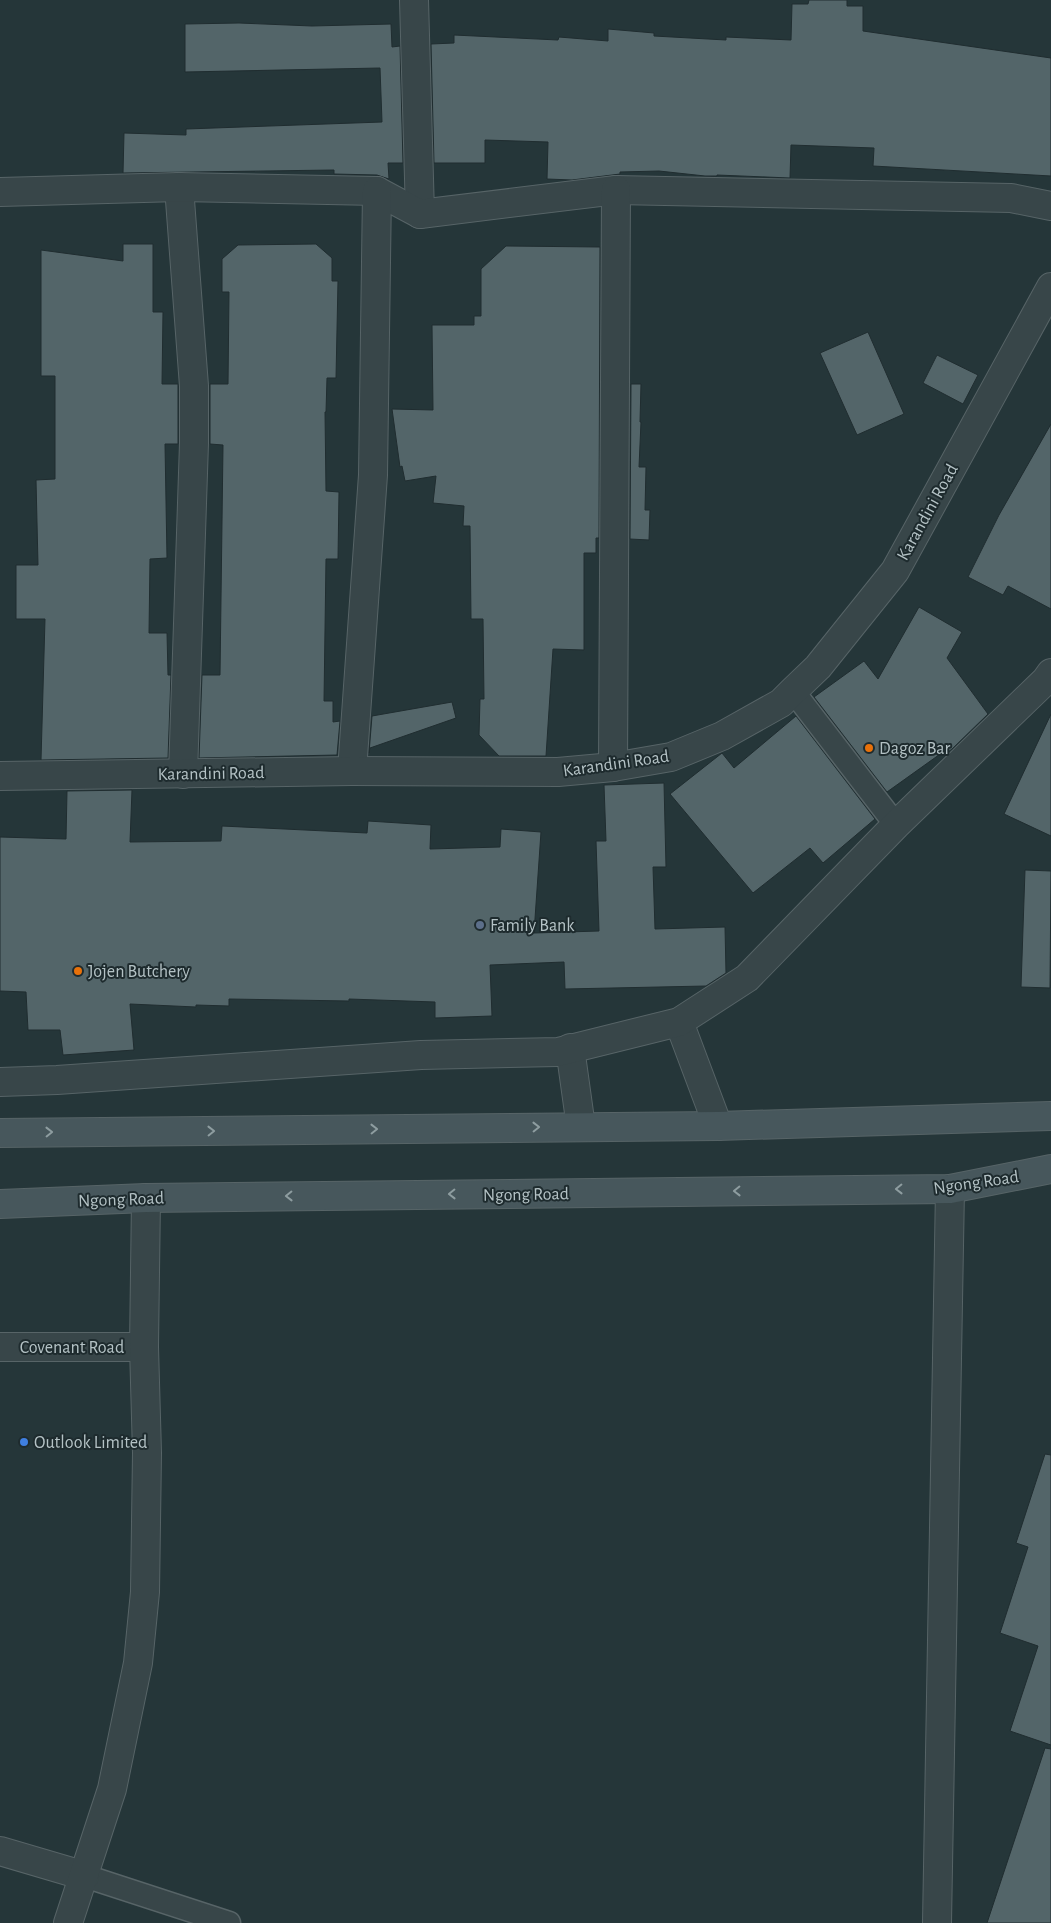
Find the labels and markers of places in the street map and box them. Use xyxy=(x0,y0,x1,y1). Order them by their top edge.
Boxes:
place label: Dagoz Bar xyxy=(879,740,950,758)
marker: Dagoz Bar xyxy=(863,742,875,754)
place label: Family Bank xyxy=(490,917,575,935)
marker: Family Bank xyxy=(474,919,486,931)
place label: Jojen Butchery xyxy=(88,963,190,981)
marker: Jojen Butchery xyxy=(72,965,84,977)
place label: Outlook Limited xyxy=(34,1434,147,1452)
marker: Outlook Limited xyxy=(18,1436,30,1448)

